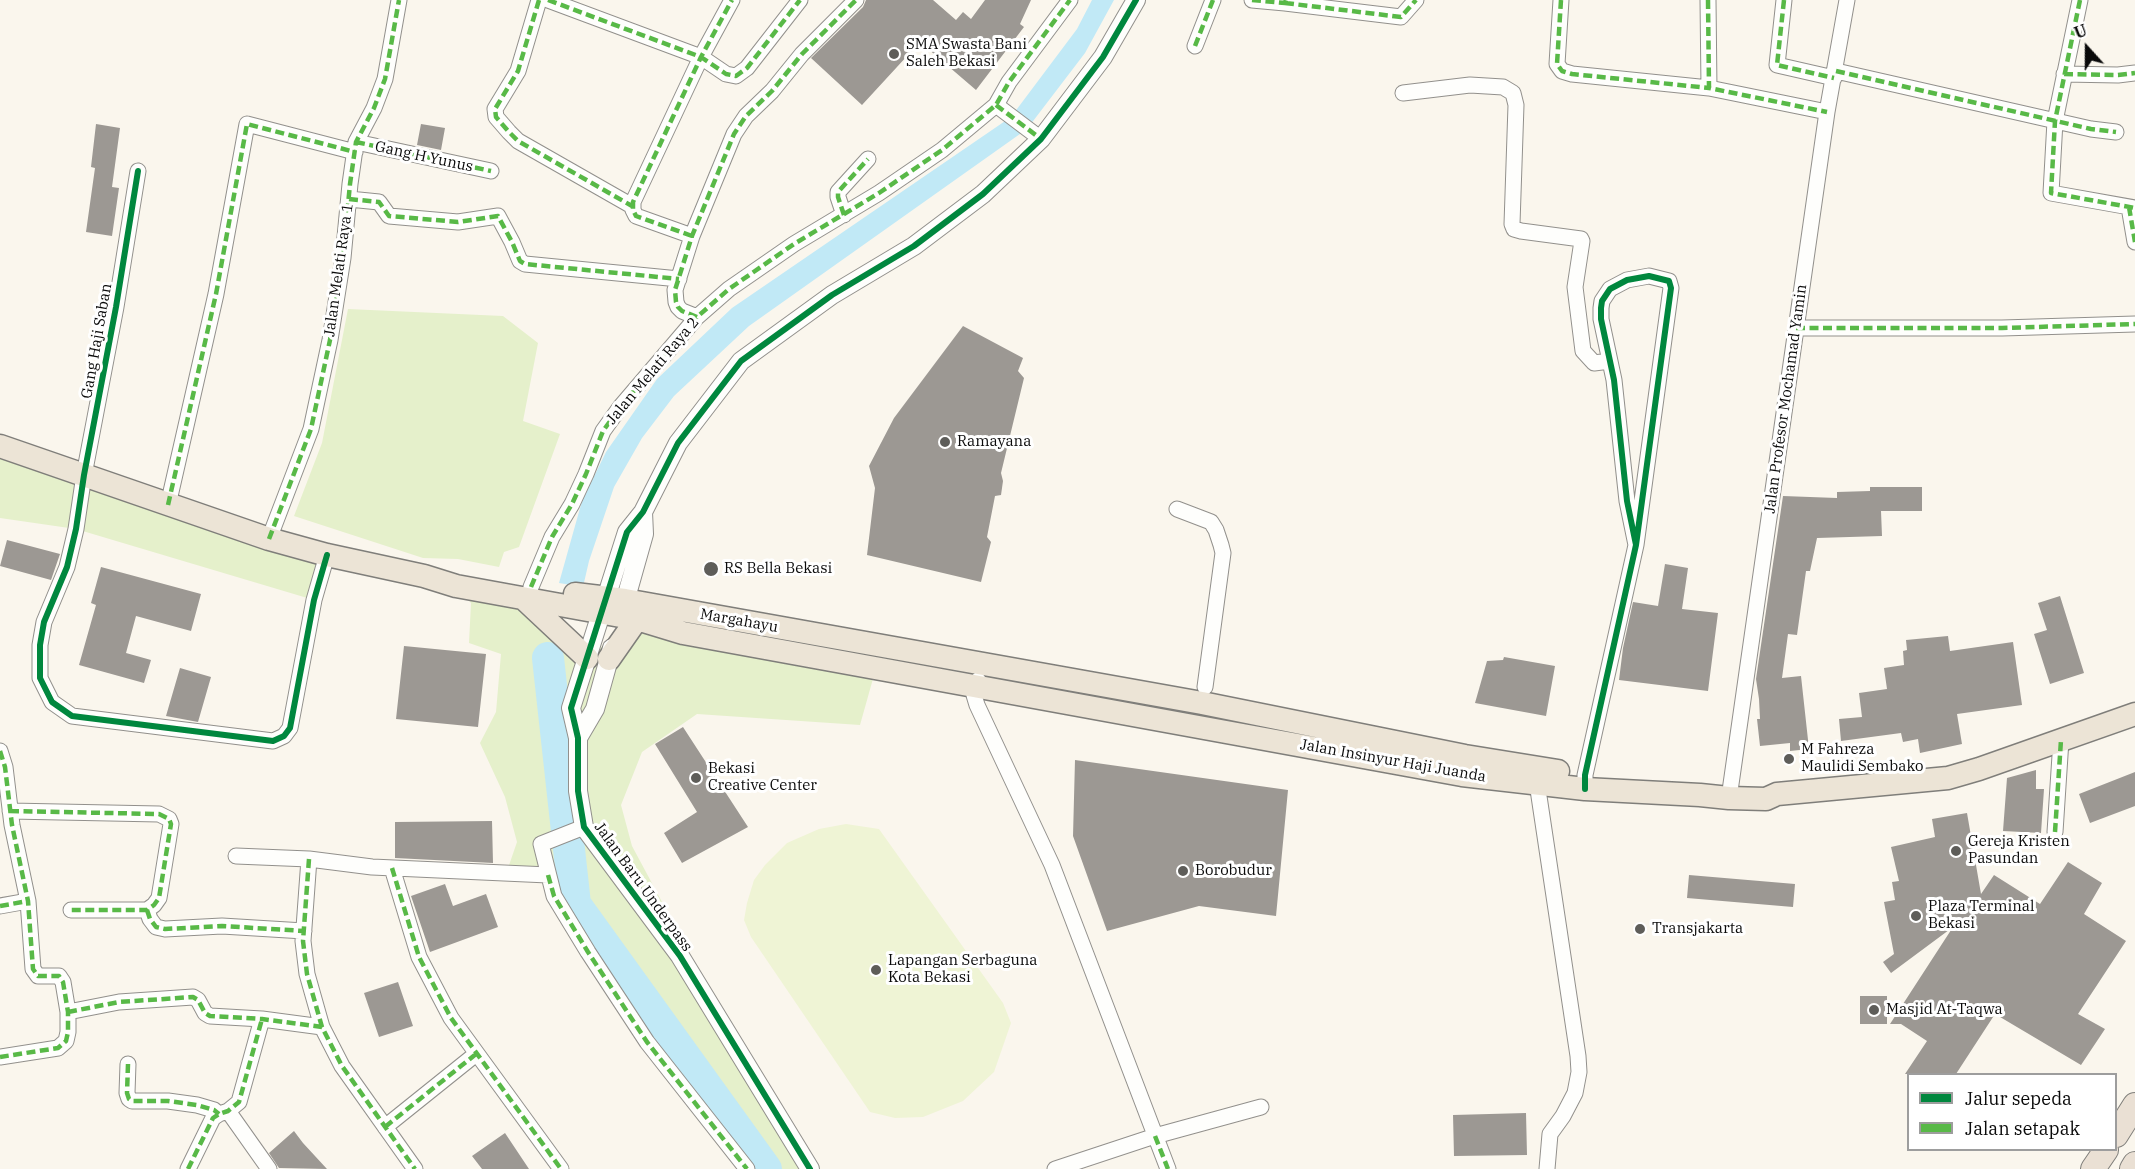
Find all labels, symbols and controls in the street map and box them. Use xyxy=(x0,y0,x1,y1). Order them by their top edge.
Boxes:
north arrow xyxy=(2057,18,2117,78)
text: U xyxy=(2071,20,2090,43)
place label: SMA Swasta Bani Saleh Bekasi xyxy=(906,36,1027,71)
marker: SMA Swasta Bani Saleh Bekasi xyxy=(887,47,901,61)
street label: Gang H Yunus xyxy=(373,138,475,176)
street label: Jalan Melati Raya 1 xyxy=(321,202,357,338)
street label: Gang Haji Saban xyxy=(78,282,116,400)
street label: Jalan Profesor Mochamad Yamin xyxy=(1761,283,1811,515)
street label: Jalan Melati Raya 2 xyxy=(603,314,703,428)
place label: Ramayana xyxy=(957,433,1031,451)
marker: Ramayana xyxy=(938,435,952,449)
marker: RS Bella Bekasi xyxy=(702,560,720,578)
place label: RS Bella Bekasi xyxy=(724,560,832,578)
street label: Margahayu xyxy=(699,605,779,637)
street label: Jalan Insinyur Haji Juanda xyxy=(1299,736,1487,786)
place label: M Fahreza Maulidi Sembako xyxy=(1801,741,1923,776)
marker: M Fahreza Maulidi Sembako xyxy=(1782,752,1796,766)
place label: Bekasi Creative Center xyxy=(708,760,817,795)
marker: Bekasi Creative Center xyxy=(689,771,703,785)
street label: Jalan Baru Underpass xyxy=(590,819,696,955)
place label: Gereja Kristen Pasundan xyxy=(1968,833,2070,868)
marker: Gereja Kristen Pasundan xyxy=(1949,844,1963,858)
place label: Borobudur xyxy=(1195,862,1272,880)
marker: Borobudur xyxy=(1176,864,1190,878)
place label: Plaza Terminal Bekasi xyxy=(1928,898,2034,933)
marker: Plaza Terminal Bekasi xyxy=(1909,909,1923,923)
place label: Transjakarta xyxy=(1652,920,1743,938)
marker: Transjakarta xyxy=(1633,922,1647,936)
place label: Lapangan Serbaguna Kota Bekasi xyxy=(888,952,1038,987)
marker: Lapangan Serbaguna Kota Bekasi xyxy=(869,963,883,977)
place label: Masjid At-Taqwa xyxy=(1886,1001,2003,1019)
marker: Masjid At-Taqwa xyxy=(1867,1003,1881,1017)
legend xyxy=(1907,1073,2117,1151)
text: Jalur sepeda xyxy=(1965,1087,2072,1110)
text: Jalan setapak xyxy=(1965,1117,2080,1140)

